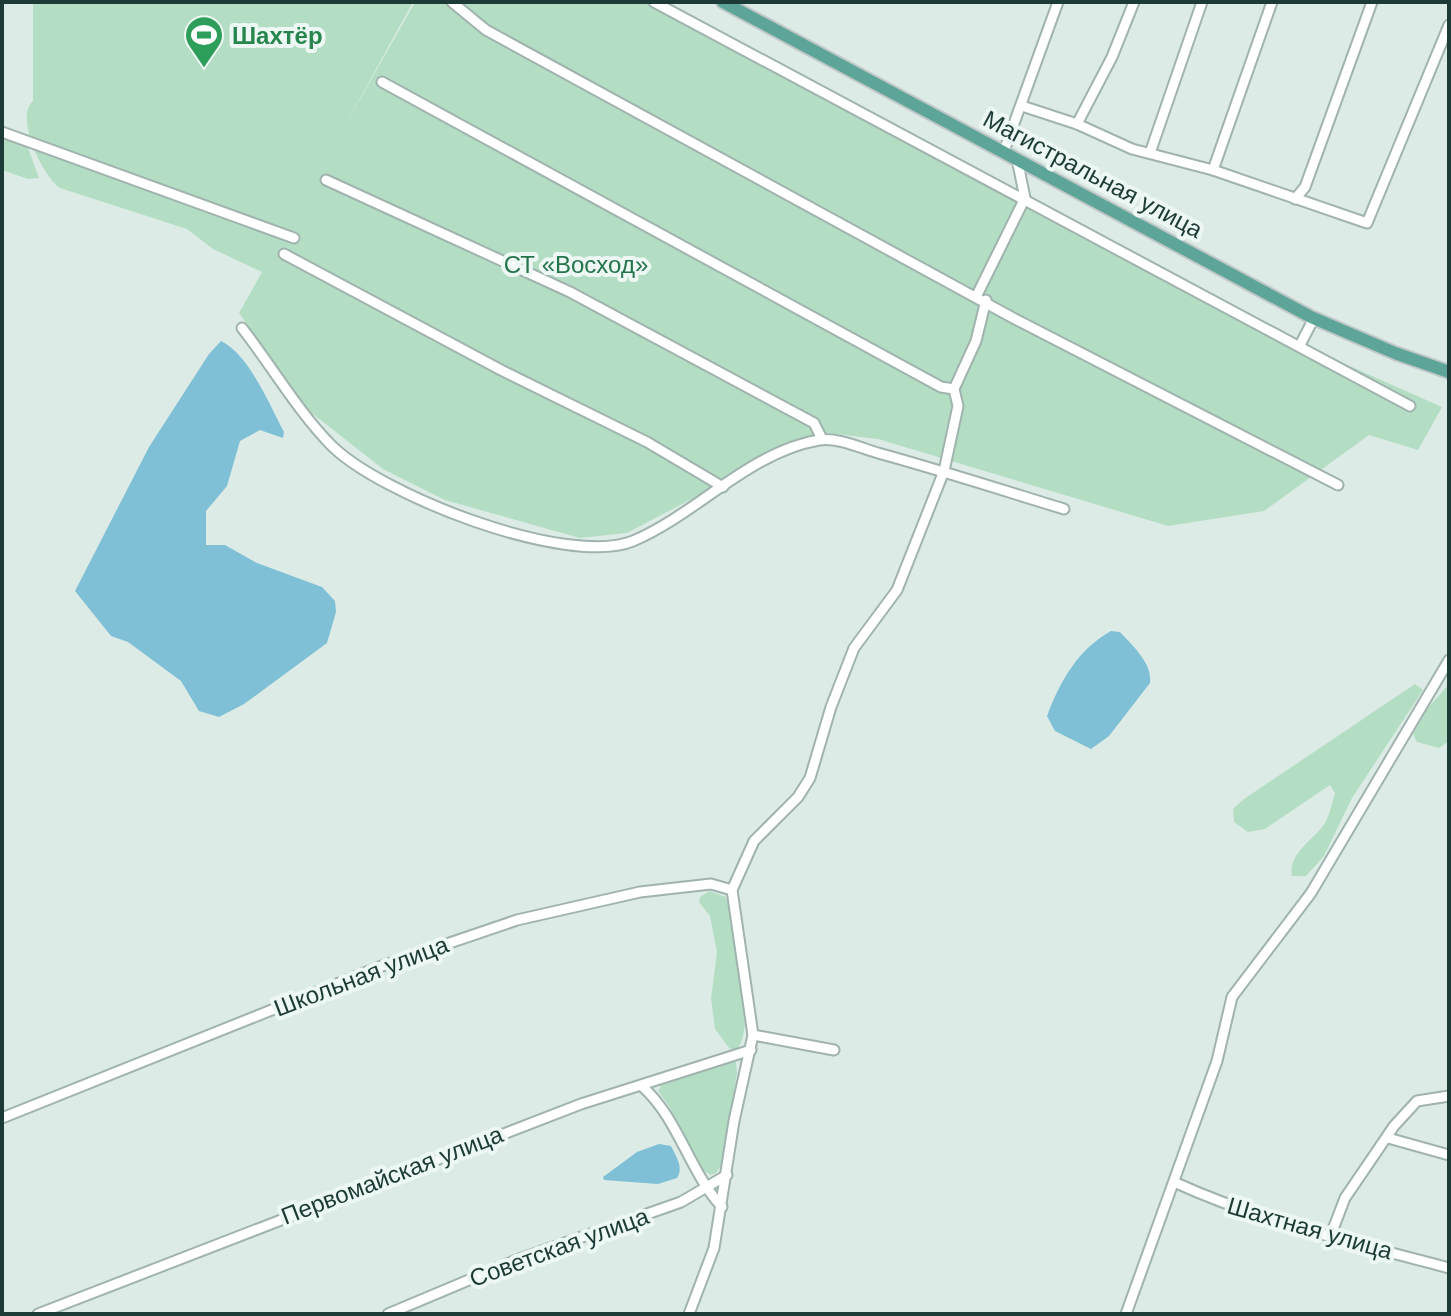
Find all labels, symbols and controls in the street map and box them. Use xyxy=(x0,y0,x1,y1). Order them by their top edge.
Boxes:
sports icon: Шахтёр xyxy=(183,14,225,69)
place label: Шахтёр xyxy=(232,22,323,49)
street label: Магистральная улица xyxy=(979,105,1208,244)
park label: СТ «Восход» xyxy=(504,251,648,278)
street label: Школьная улица xyxy=(270,930,452,1022)
street label: Первомайская улица xyxy=(277,1120,507,1230)
street label: Шахтная улица xyxy=(1224,1192,1396,1265)
street label: Советская улица xyxy=(466,1202,653,1292)

